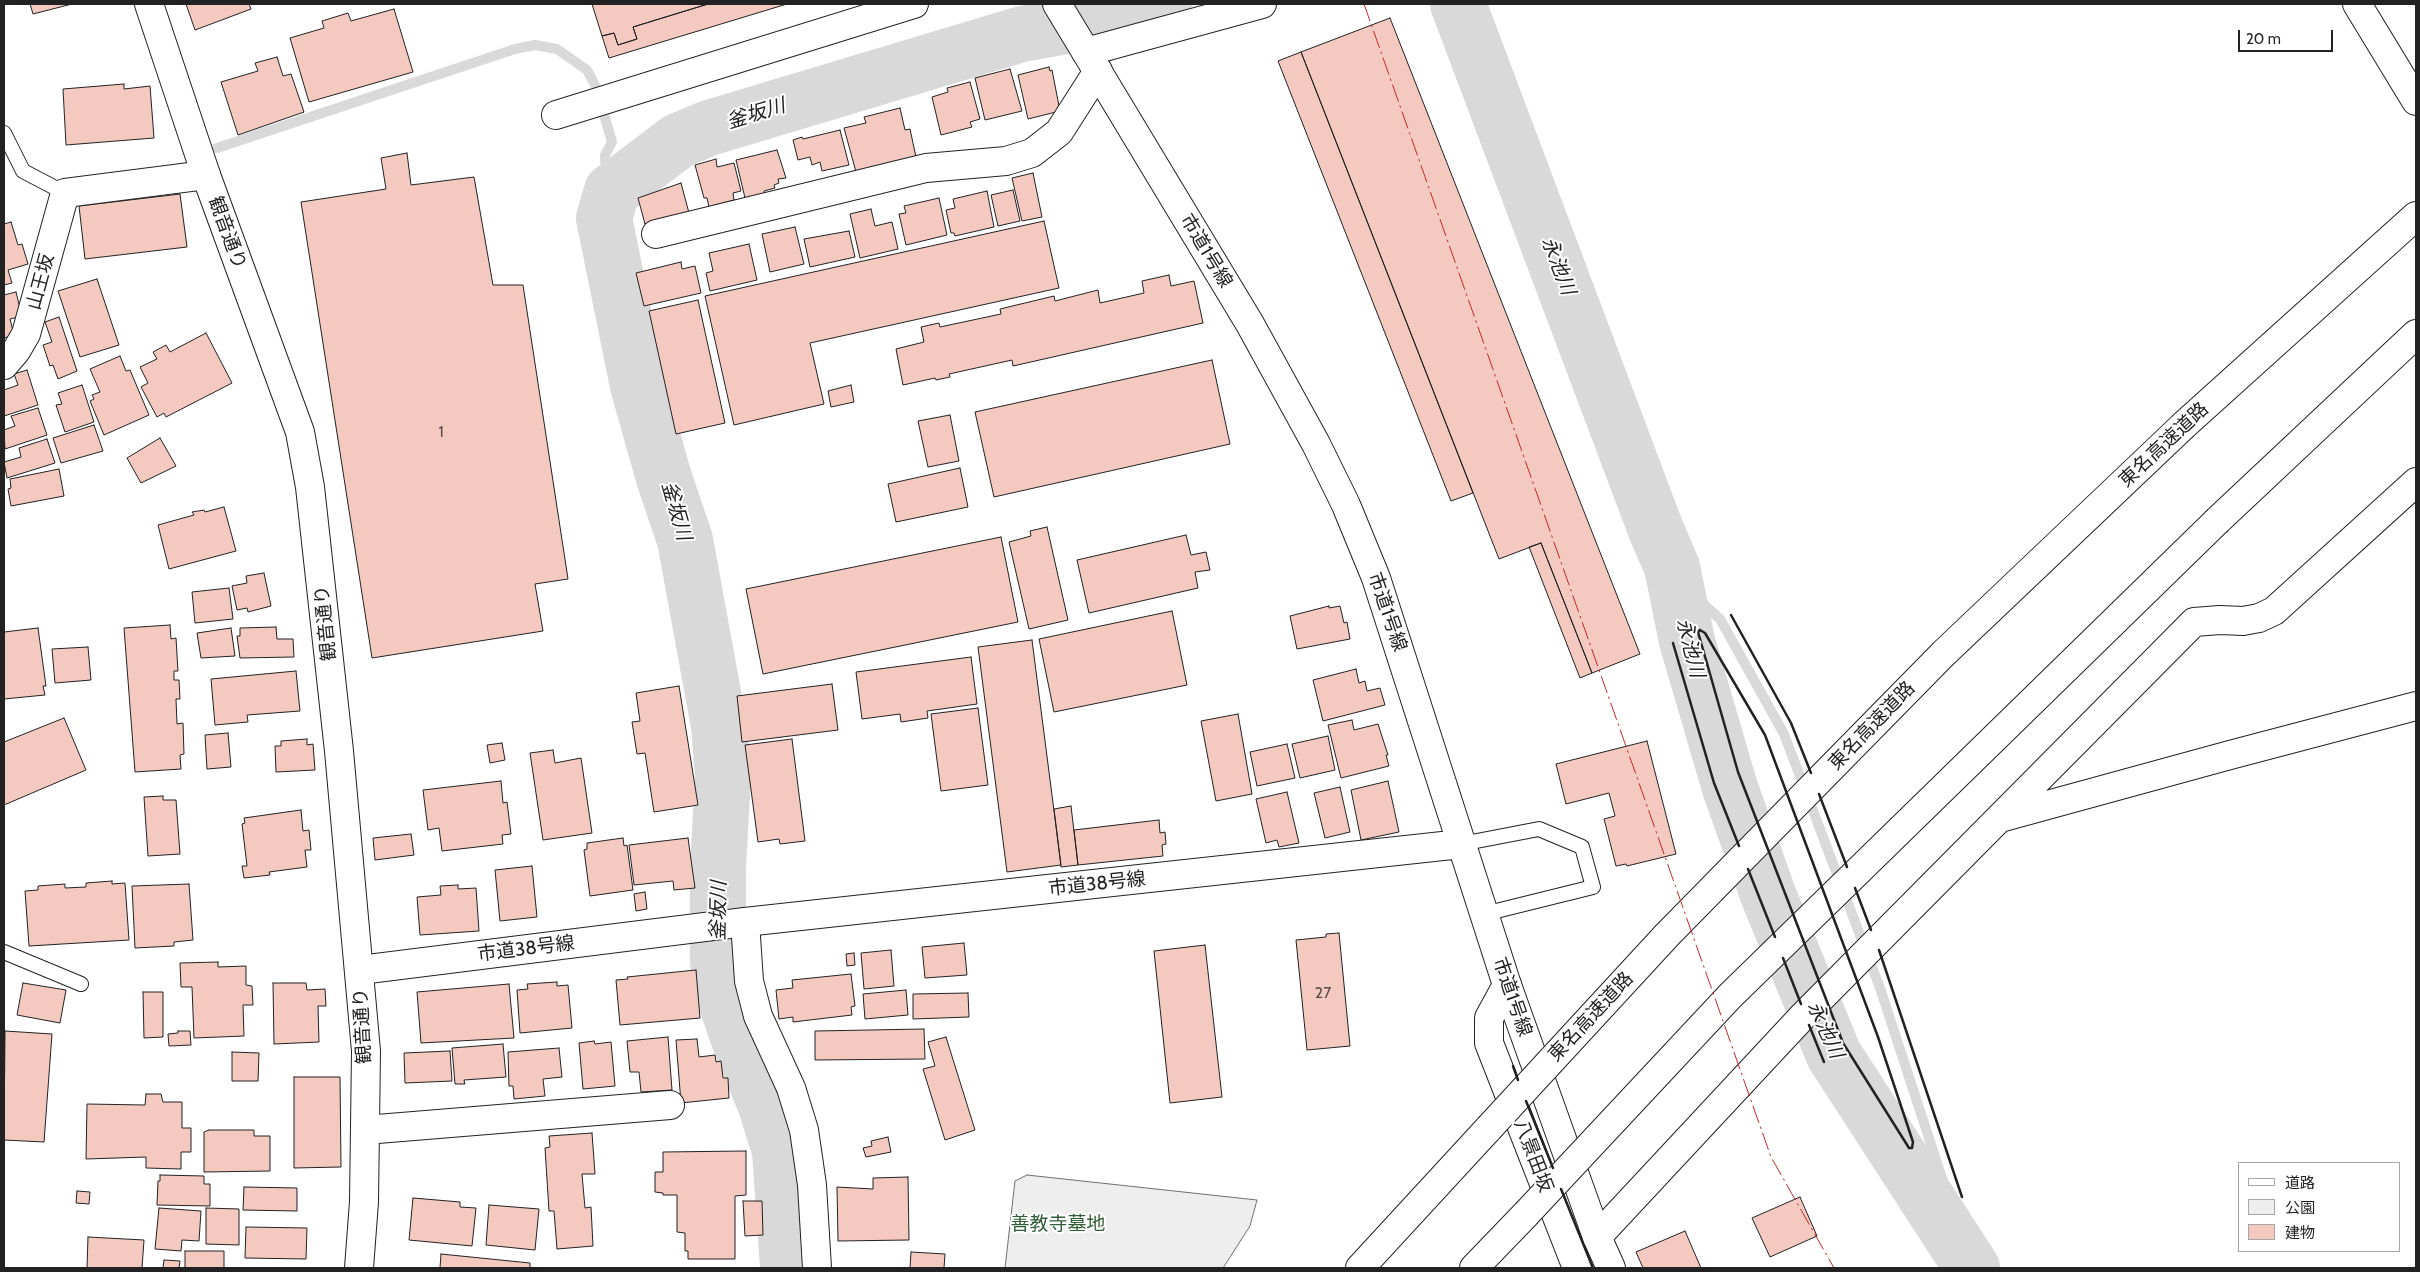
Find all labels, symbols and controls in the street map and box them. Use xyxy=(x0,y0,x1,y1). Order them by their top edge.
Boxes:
scale bar xyxy=(2240,20,2335,52)
text: 20 m xyxy=(2246,30,2281,48)
water label: 釜坂川 xyxy=(724,94,788,134)
street label: 観音通り xyxy=(203,193,251,273)
street label: 市道1号線 xyxy=(1175,210,1237,292)
water label: 永池川 xyxy=(1536,234,1580,298)
street label: 山王坂 xyxy=(23,252,59,312)
street label: 東名高速道路 xyxy=(2115,398,2213,492)
house number: 1 xyxy=(438,422,444,442)
water label: 釜坂川 xyxy=(656,479,696,543)
street label: 市道1号線 xyxy=(1363,569,1411,655)
street label: 観音通り xyxy=(311,584,341,662)
water label: 永池川 xyxy=(1671,616,1709,680)
street label: 東名高速道路 xyxy=(1824,677,1920,775)
street label: 市道38号線 xyxy=(1047,868,1147,900)
water label: 釜坂川 xyxy=(706,881,732,941)
street label: 市道38号線 xyxy=(476,932,576,966)
street label: 市道1号線 xyxy=(1488,954,1536,1040)
street label: 東名高速道路 xyxy=(1544,968,1638,1066)
house number: 27 xyxy=(1315,983,1331,1003)
street label: 観音通り xyxy=(350,987,376,1065)
water label: 永池川 xyxy=(1802,998,1848,1062)
street label: 八景田坂 xyxy=(1509,1116,1557,1196)
legend xyxy=(2238,1162,2400,1252)
text: 道路 xyxy=(2285,1174,2315,1192)
text: 公園 xyxy=(2285,1199,2315,1217)
park label: 善教寺墓地 xyxy=(1011,1213,1105,1235)
text: 建物 xyxy=(2285,1224,2315,1242)

